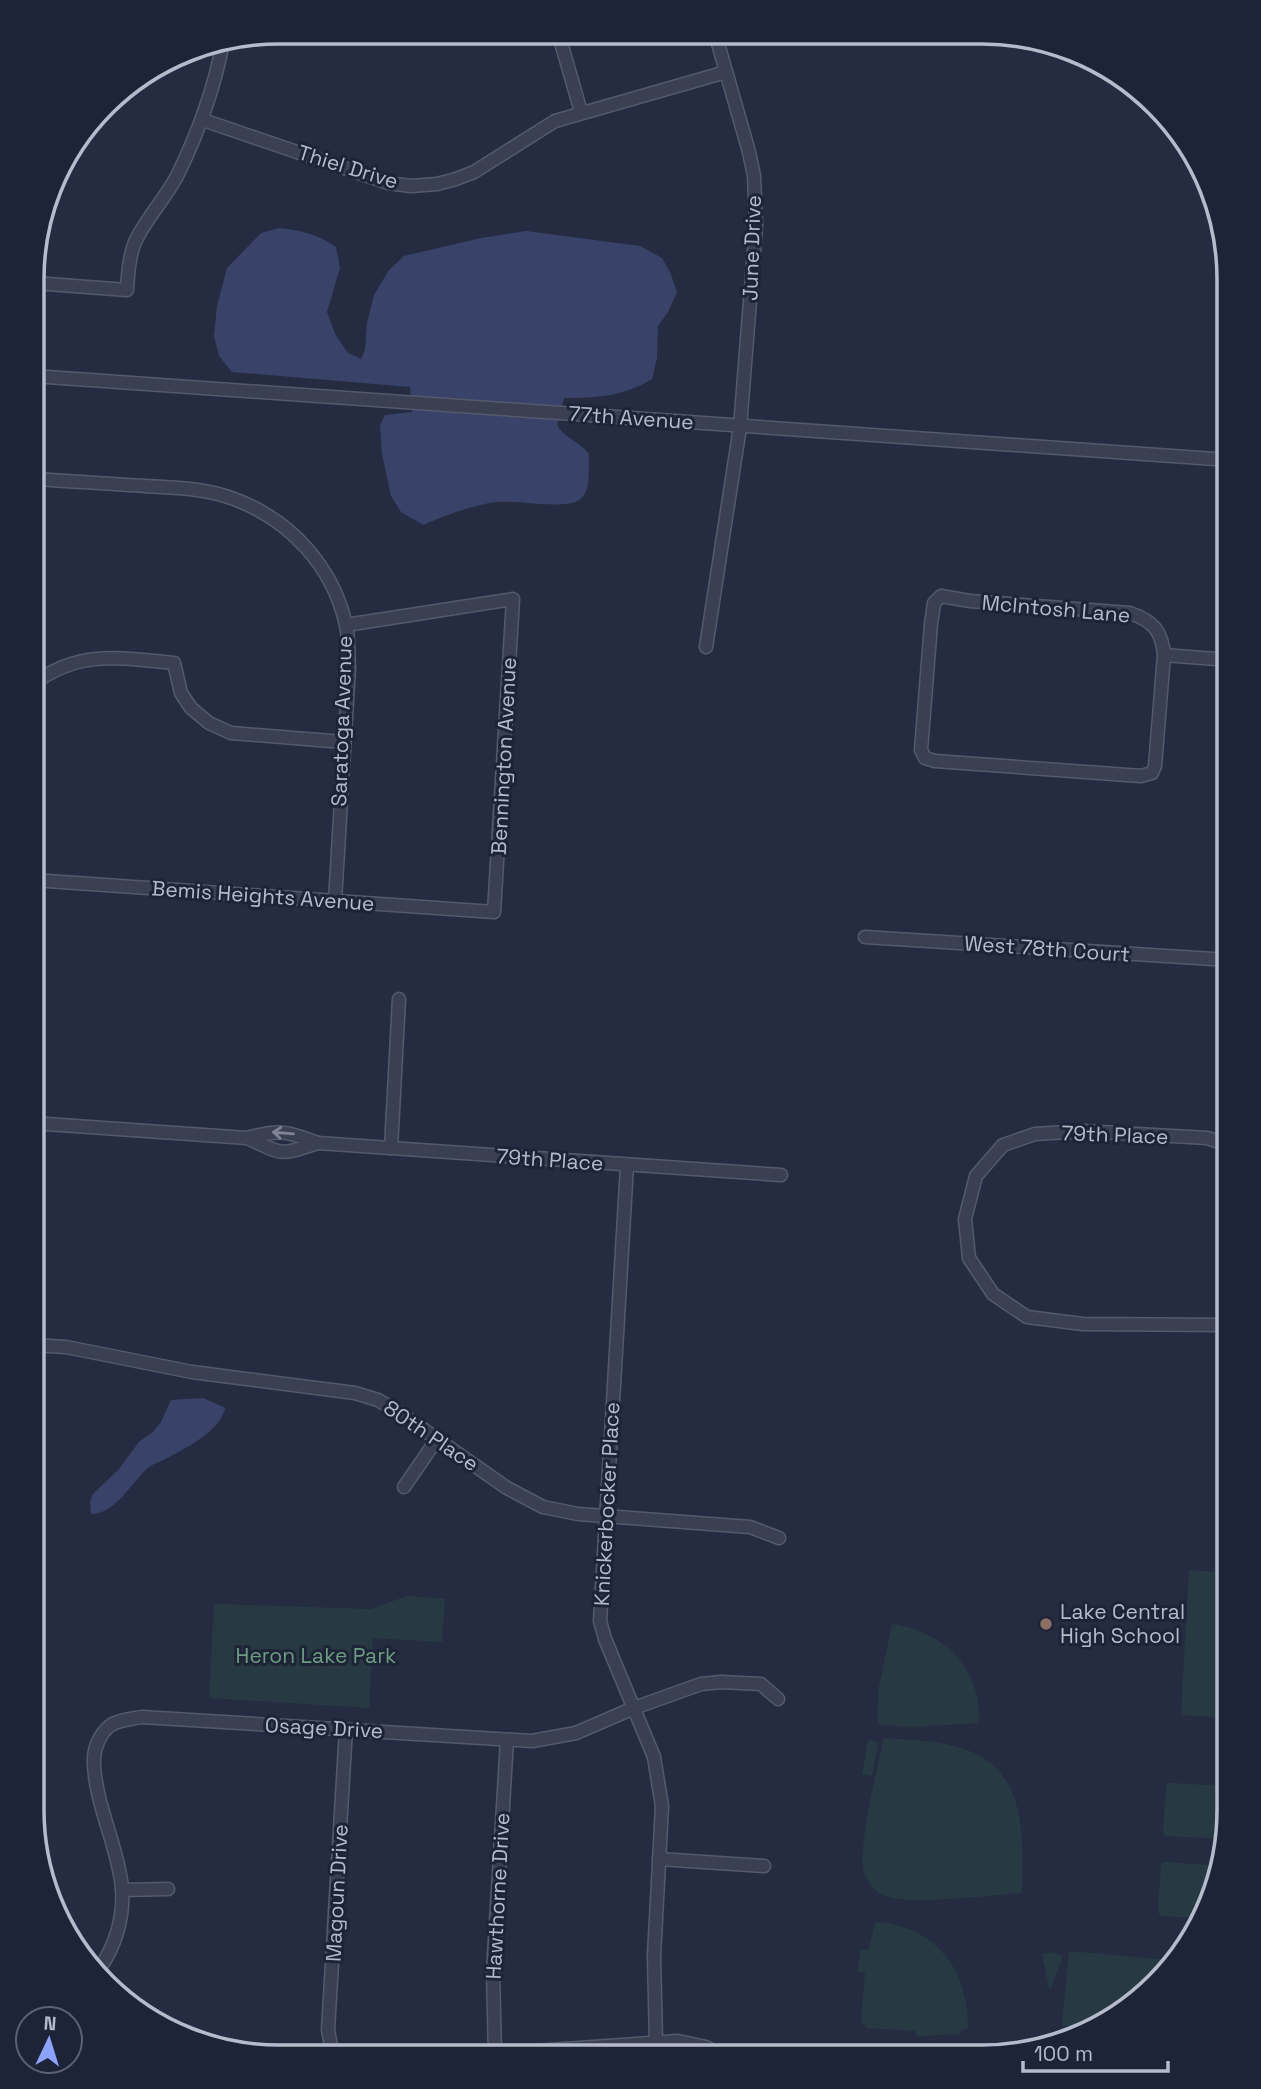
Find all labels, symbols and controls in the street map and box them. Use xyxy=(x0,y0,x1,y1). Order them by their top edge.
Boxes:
street label: Thiel Drive xyxy=(295,138,402,195)
street label: June Drive xyxy=(736,195,767,301)
street label: 77th Avenue xyxy=(567,400,695,435)
street label: Mclntosh Lane xyxy=(981,589,1131,628)
street label: Saratoga Avenue xyxy=(325,635,358,807)
street label: Bennington Avenue xyxy=(485,656,522,856)
street label: Bemis Heights Avenue xyxy=(151,874,375,917)
street label: West 78th Court xyxy=(963,929,1131,968)
street label: 79th Place xyxy=(1061,1119,1169,1150)
one-way arrow xyxy=(272,1126,295,1139)
street label: 79th Place xyxy=(496,1142,604,1177)
street label: 80th Place xyxy=(379,1394,484,1477)
street label: Knickerbocker Place xyxy=(588,1401,625,1607)
place label: Lake Central High School xyxy=(1060,1598,1185,1649)
marker: Lake Central High School xyxy=(1038,1616,1054,1632)
park label: Heron Lake Park xyxy=(236,1642,396,1669)
street label: Osage Drive xyxy=(264,1711,384,1744)
street label: Hawthorne Drive xyxy=(480,1812,515,1980)
street label: Magoun Drive xyxy=(319,1823,354,1963)
north arrow xyxy=(14,2005,84,2075)
text: N xyxy=(43,2011,57,2036)
scale bar xyxy=(1023,2030,1168,2074)
text: 100 m xyxy=(1034,2040,1093,2067)

